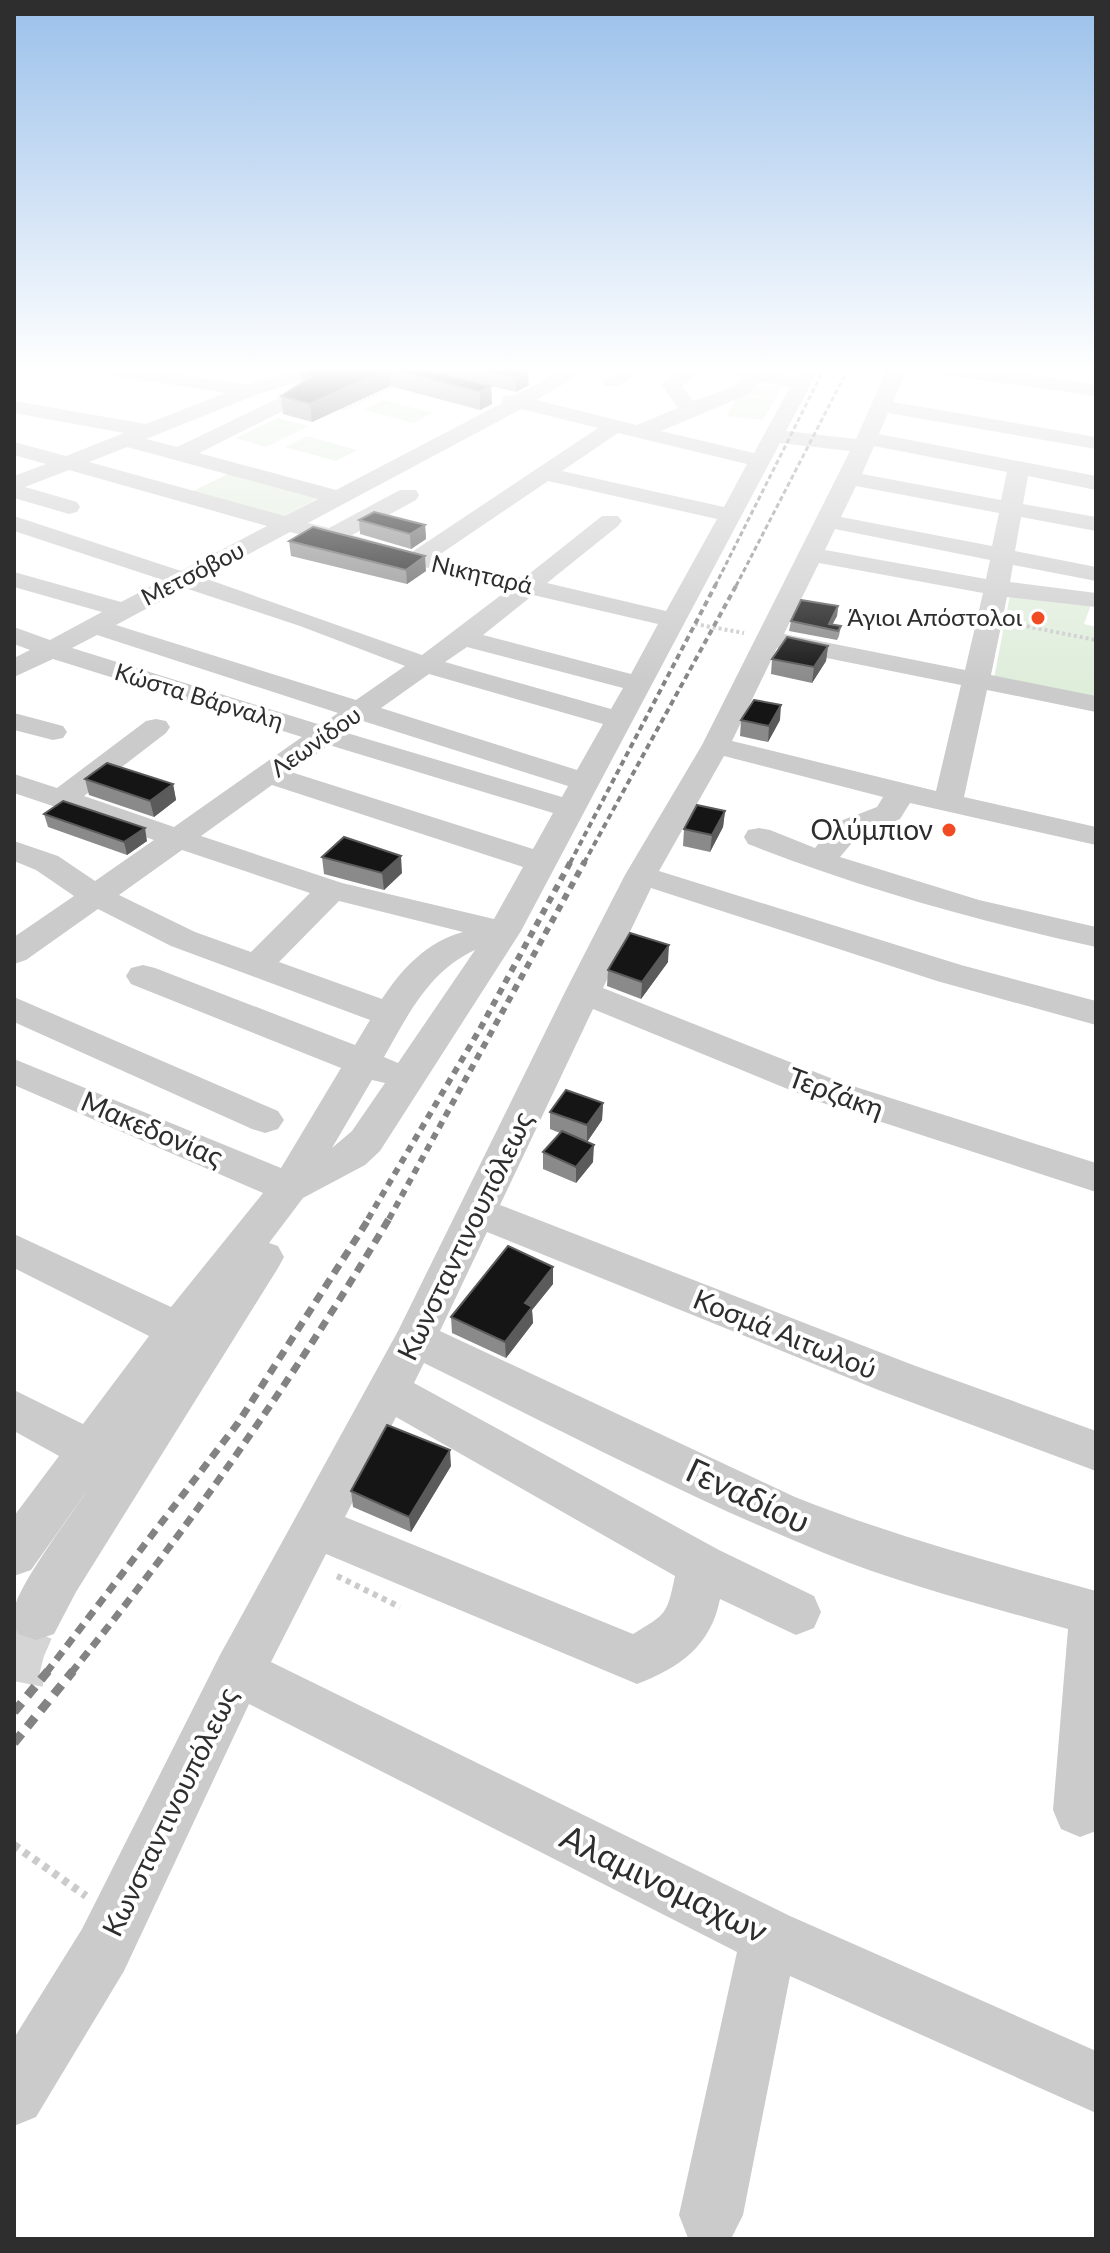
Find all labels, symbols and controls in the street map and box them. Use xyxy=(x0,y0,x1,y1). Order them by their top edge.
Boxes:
street label: Μετσόβου xyxy=(136,534,249,611)
street label: Νικηταρά xyxy=(429,548,537,599)
place label: Άγιοι Απόστολοι xyxy=(847,602,1023,631)
marker: Άγιοι Απόστολοι xyxy=(1029,609,1047,627)
street label: Κώστα Βάρναλη xyxy=(112,656,287,735)
street label: Λεωνίδου xyxy=(264,699,366,782)
place label: Ολύμπιον xyxy=(810,812,933,846)
marker: Ολύμπιον xyxy=(940,821,958,839)
street label: Τερζάκη xyxy=(784,1059,889,1125)
street label: Μακεδονίας xyxy=(76,1083,228,1173)
street label: Κωνσταντινουπόλεως xyxy=(389,1106,539,1366)
street label: Κοσμά Αιτωλού xyxy=(689,1281,882,1385)
street label: Γεναδίου xyxy=(680,1448,817,1541)
street label: Κωνσταντινουπόλεως xyxy=(94,1682,244,1942)
street label: Αλαμινομαχων xyxy=(554,1815,775,1950)

